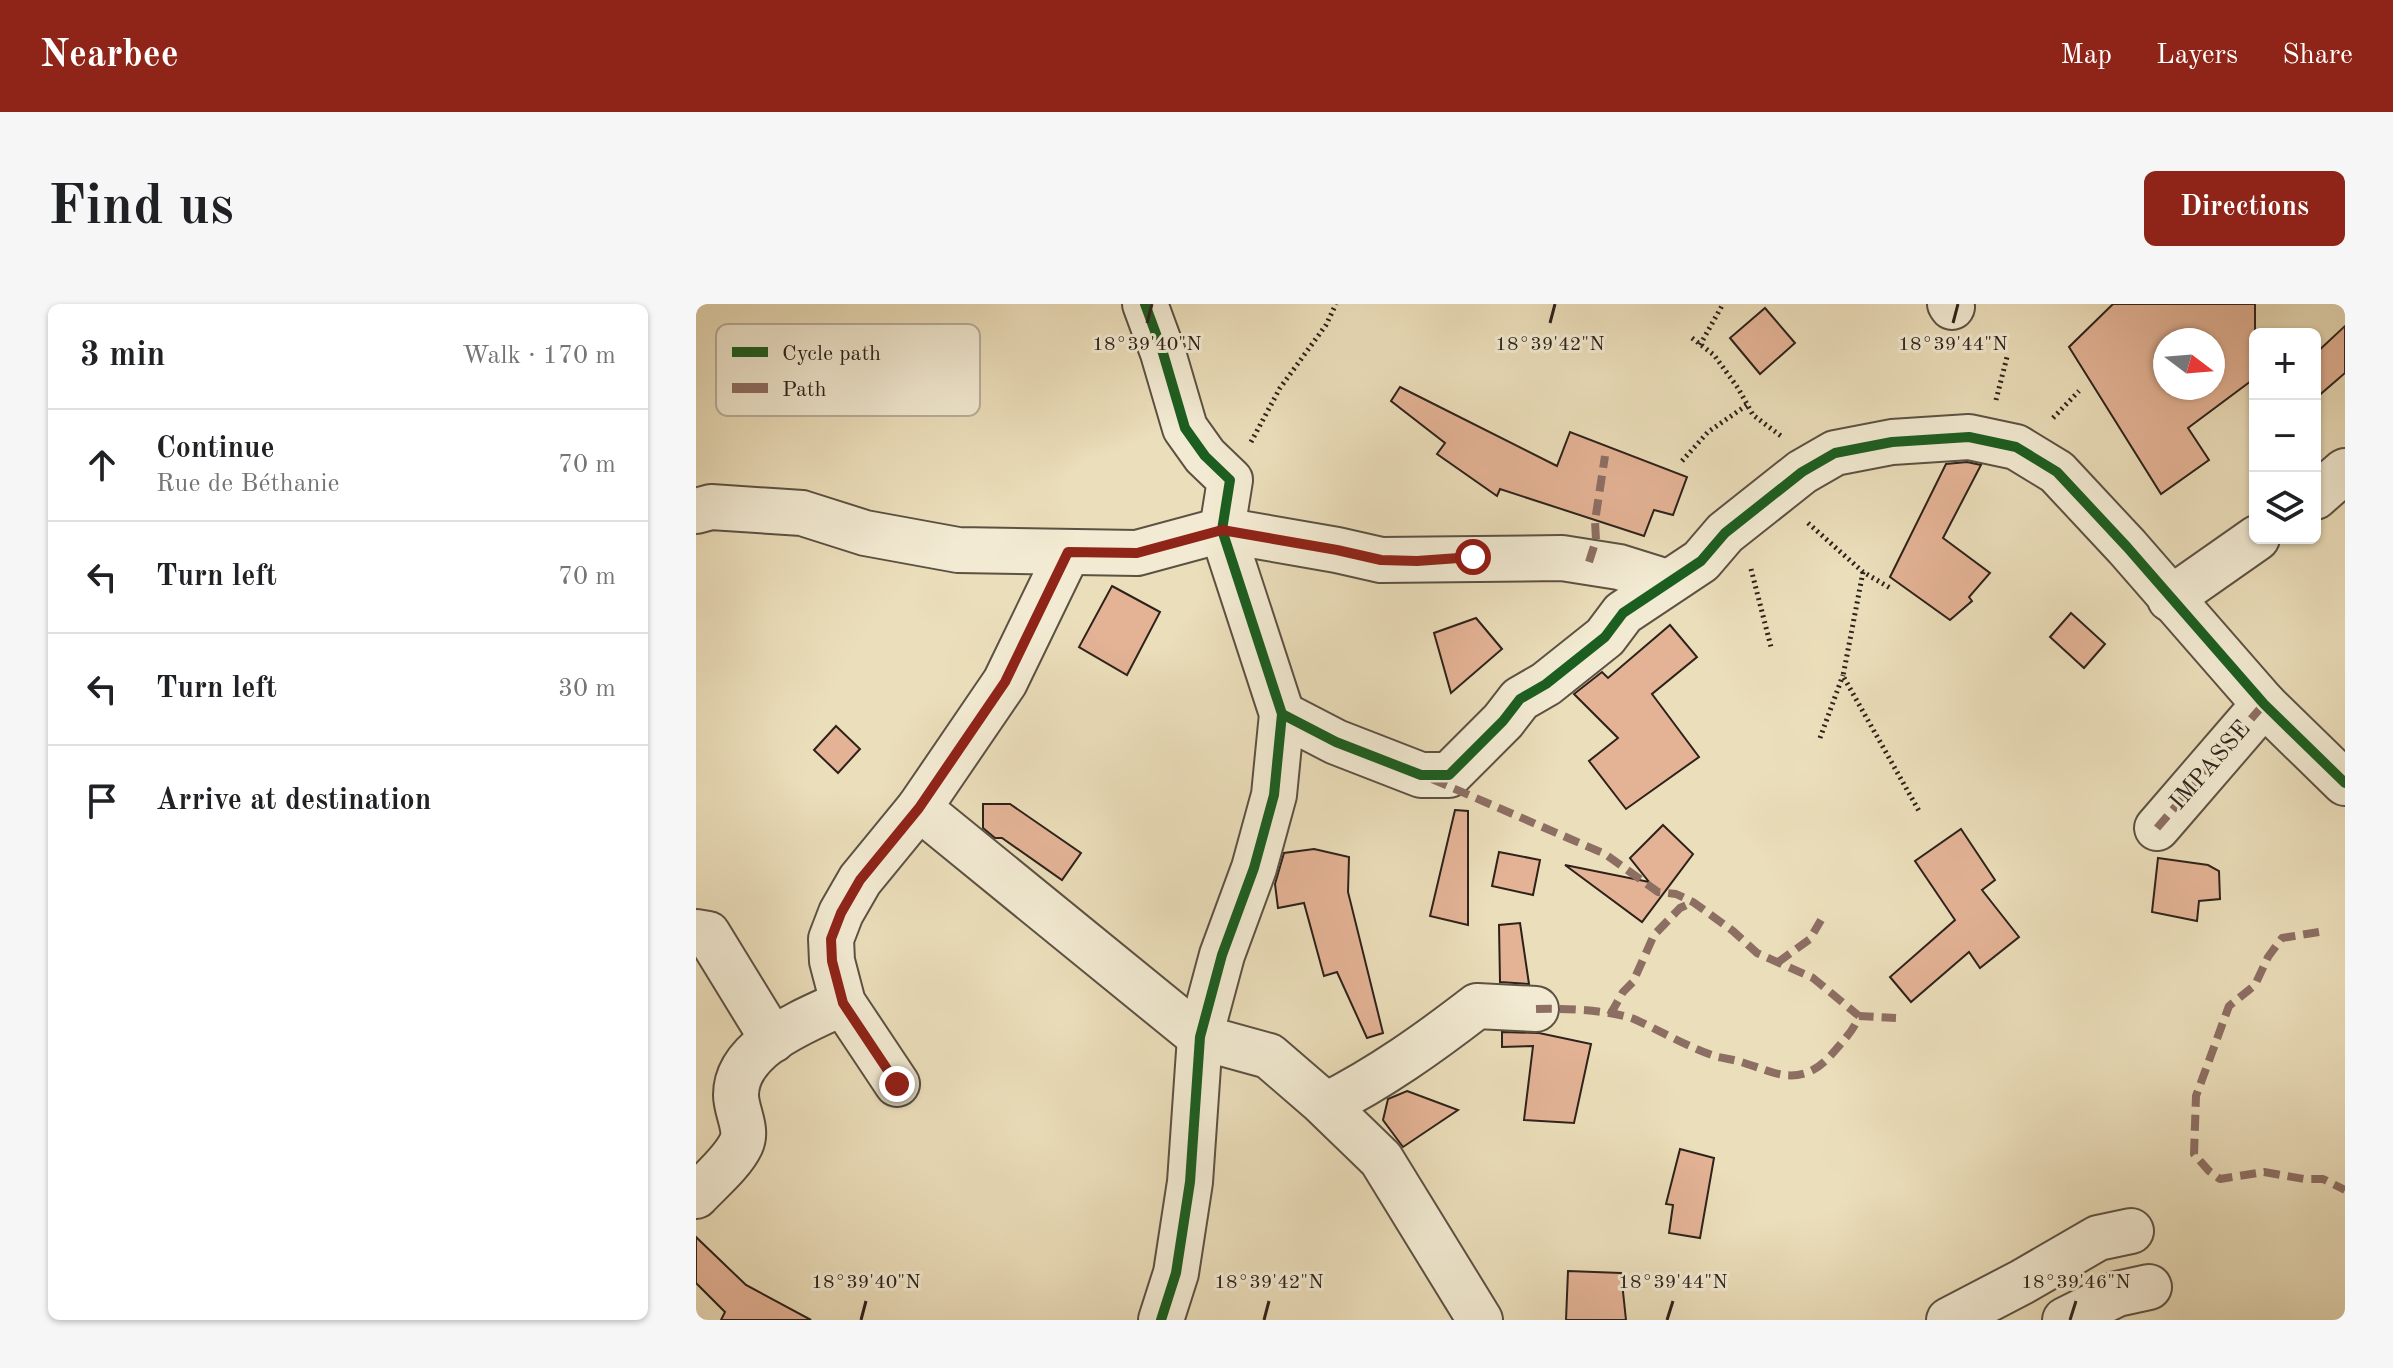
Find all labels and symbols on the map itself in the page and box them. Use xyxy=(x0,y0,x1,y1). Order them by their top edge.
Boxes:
legend xyxy=(716,324,980,416)
north arrow xyxy=(2153,328,2225,400)
text: 18°39'40"N xyxy=(1092,335,1202,355)
text: 18°39'42"N xyxy=(1495,335,1605,355)
text: 18°39'44"N xyxy=(1898,335,2008,355)
text: Cycle path xyxy=(782,343,881,365)
text: Path xyxy=(782,379,827,401)
route start xyxy=(1455,539,1491,575)
street label: IMPASSE xyxy=(2166,717,2256,815)
route end xyxy=(879,1066,915,1102)
text: 18°39'40"N xyxy=(811,1273,921,1293)
text: 18°39'42"N xyxy=(1214,1273,1324,1293)
text: 18°39'44"N xyxy=(1618,1273,1728,1293)
text: 18°39'46"N xyxy=(2021,1273,2131,1293)

